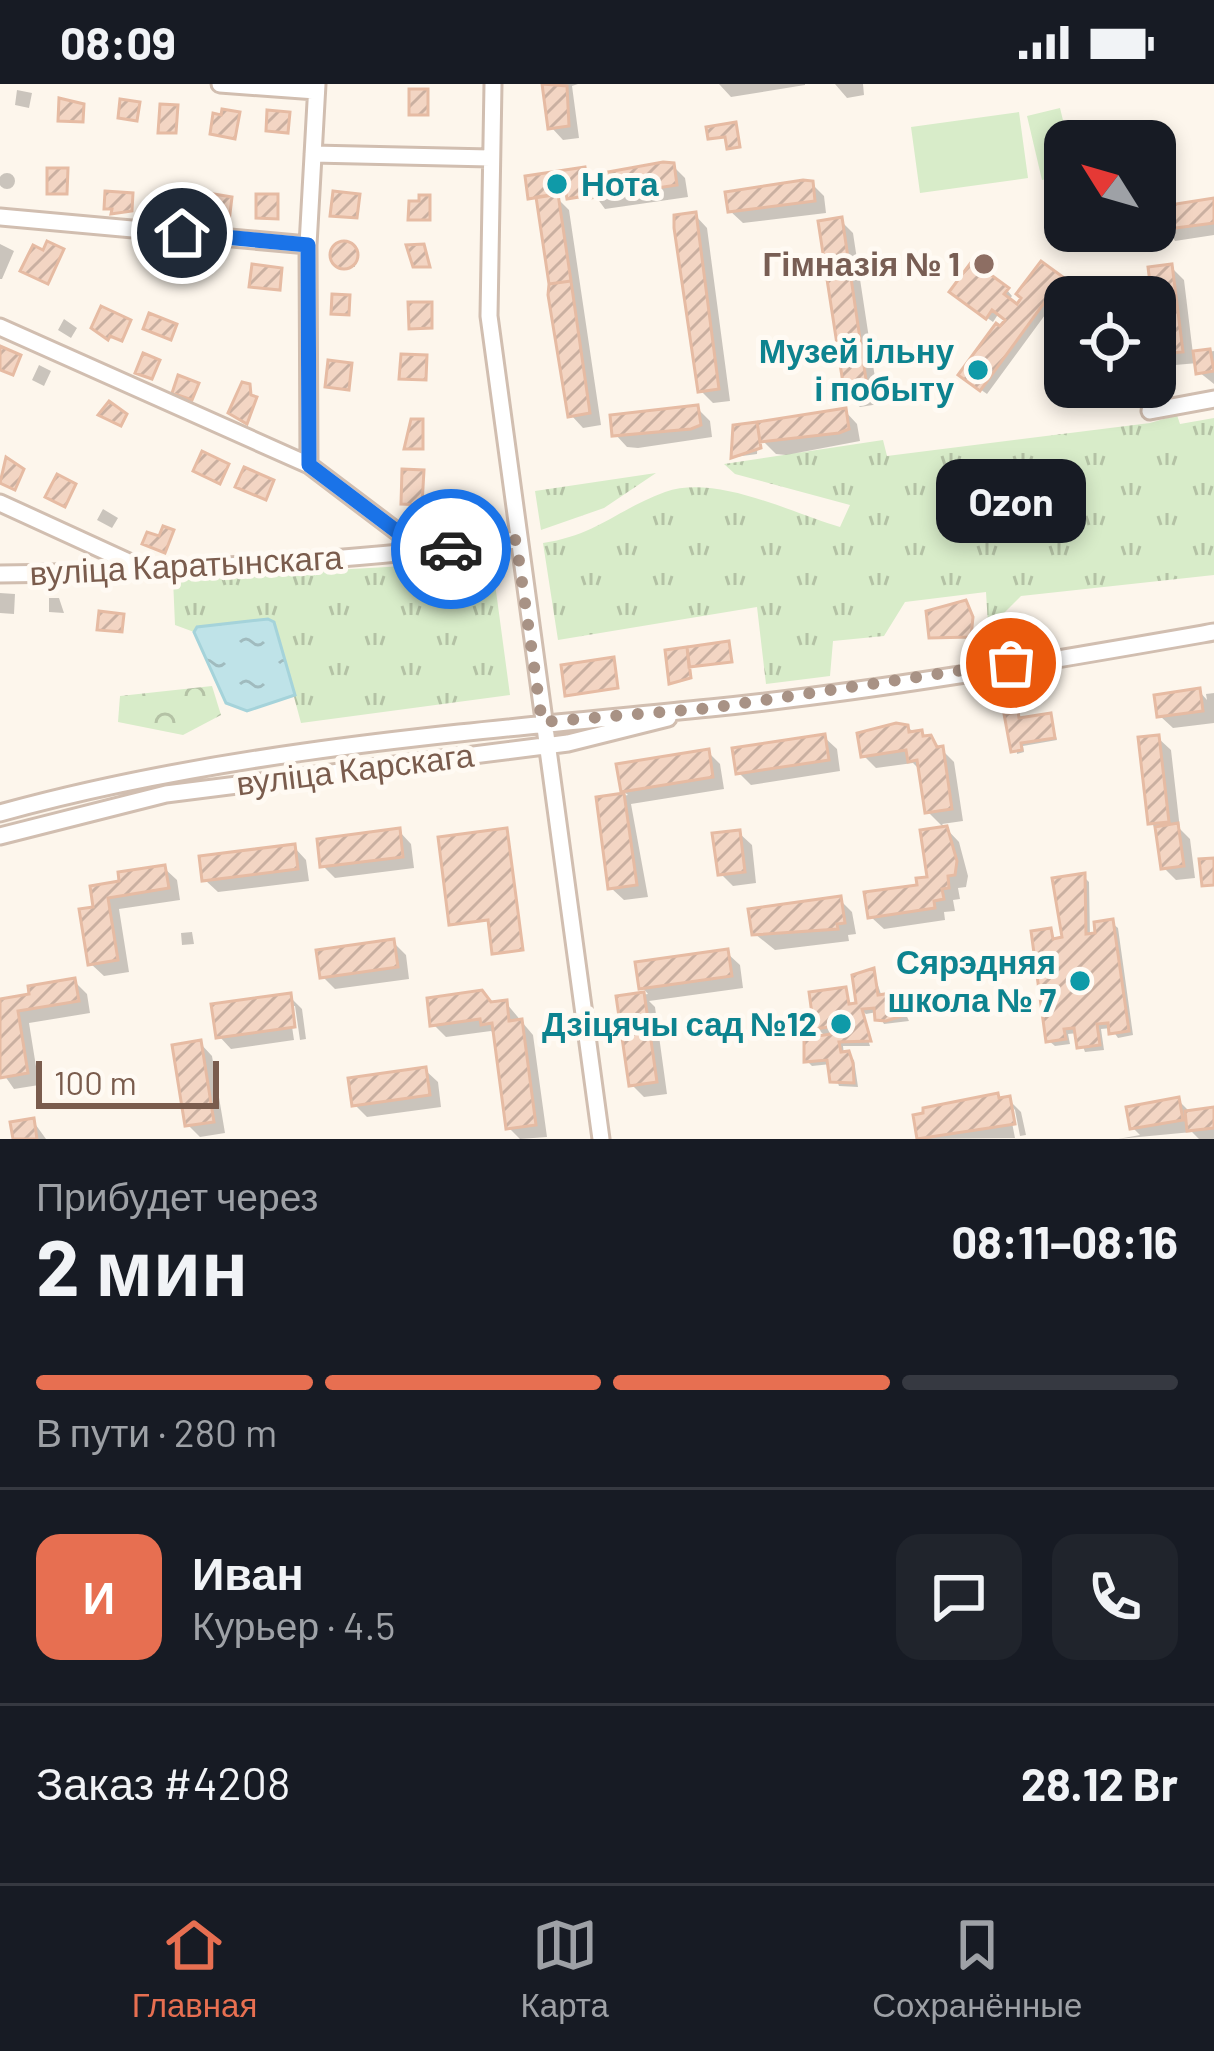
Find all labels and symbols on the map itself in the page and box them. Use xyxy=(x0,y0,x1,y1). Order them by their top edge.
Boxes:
north arrow xyxy=(1044,120,1176,252)
place label: Нота xyxy=(581,163,659,203)
marker: Нота xyxy=(544,171,570,197)
pin xyxy=(131,182,233,284)
place label: Гімназія № 1 xyxy=(763,243,960,283)
marker: Гімназія № 1 xyxy=(971,251,997,277)
place label: Музей ільну і побыту xyxy=(759,330,955,408)
marker: Музей ільну і побыту xyxy=(965,357,991,383)
callout: Ozon xyxy=(936,459,1086,543)
courier xyxy=(391,489,511,609)
street label: вуліца Каратынскага xyxy=(28,536,344,592)
pin xyxy=(960,612,1062,714)
street label: вуліца Карскага xyxy=(234,734,476,802)
place label: Сярэдняя школа № 7 xyxy=(887,941,1056,1019)
marker: Сярэдняя школа № 7 xyxy=(1067,968,1093,994)
place label: Дзіцячы сад №12 xyxy=(542,1003,817,1043)
marker: Дзіцячы сад №12 xyxy=(828,1011,854,1037)
scale bar xyxy=(36,1055,219,1108)

